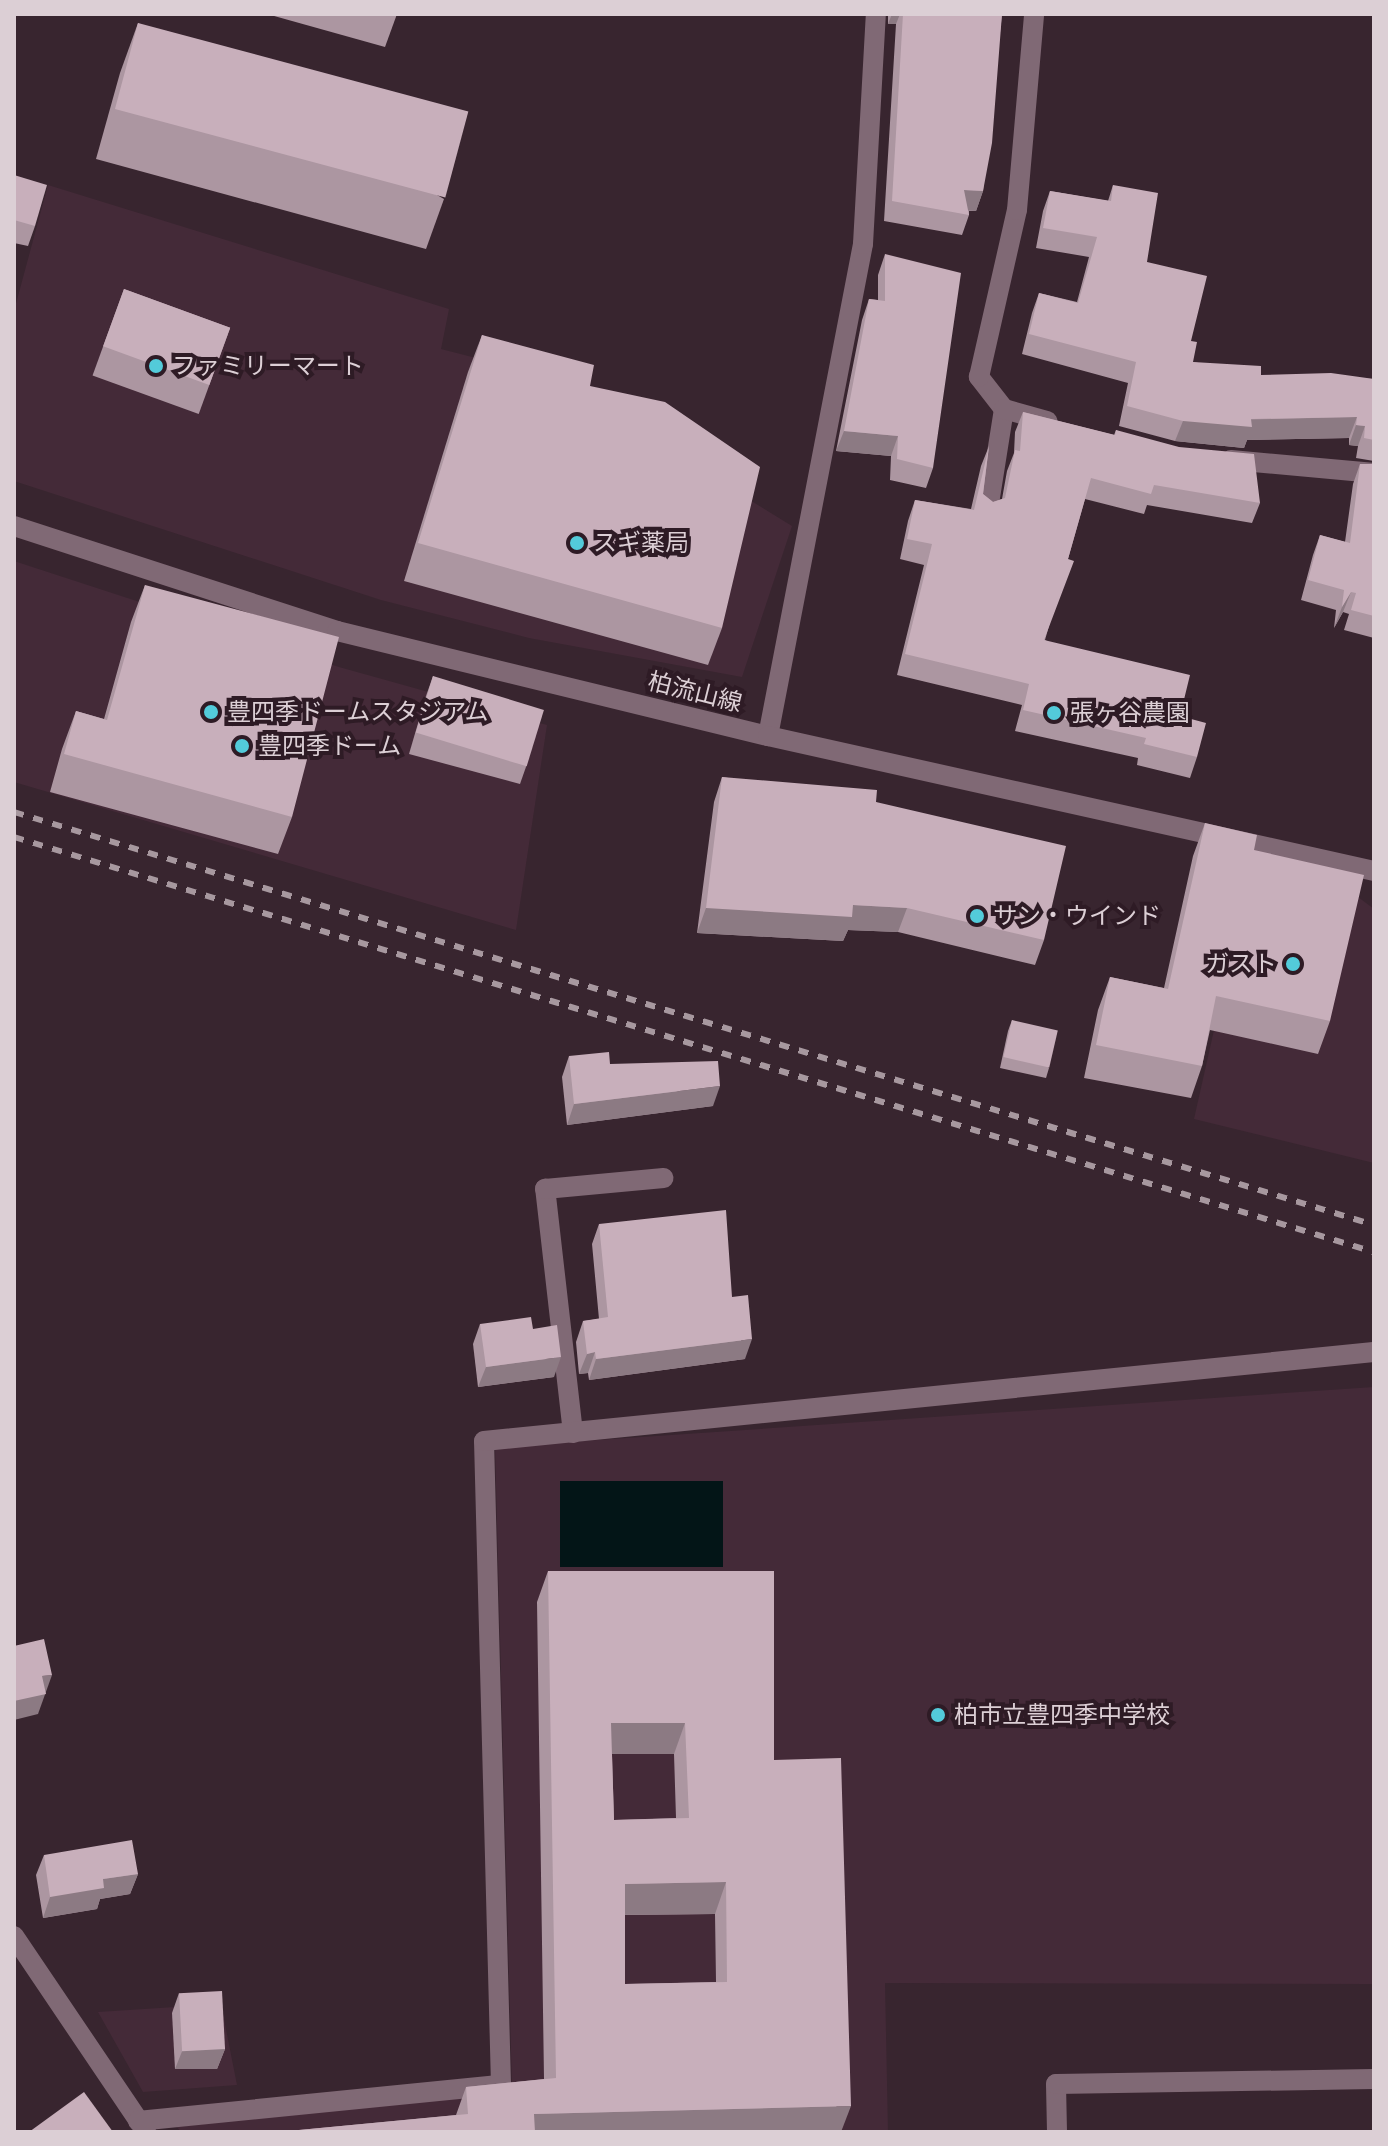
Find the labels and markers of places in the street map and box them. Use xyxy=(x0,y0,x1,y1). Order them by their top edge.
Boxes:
place label: ファミリーマート xyxy=(172,352,364,380)
marker: ファミリーマート xyxy=(147,357,165,375)
place label: スギ薬局 xyxy=(593,529,689,557)
marker: スギ薬局 xyxy=(568,534,586,552)
place label: 豊四季ドームスタジアム xyxy=(227,698,491,726)
place label: 張ヶ谷農園 xyxy=(1070,699,1190,727)
marker: 豊四季ドームスタジアム xyxy=(202,703,220,721)
marker: 張ヶ谷農園 xyxy=(1045,704,1063,722)
place label: 豊四季ドーム xyxy=(258,732,402,760)
marker: 豊四季ドーム xyxy=(233,737,251,755)
place label: サン・ウインド xyxy=(993,902,1161,930)
marker: サン・ウインド xyxy=(968,907,986,925)
place label: ガスト xyxy=(1205,950,1277,978)
marker: ガスト xyxy=(1284,955,1302,973)
place label: 柏市立豊四季中学校 xyxy=(954,1701,1170,1729)
marker: 柏市立豊四季中学校 xyxy=(929,1706,947,1724)

